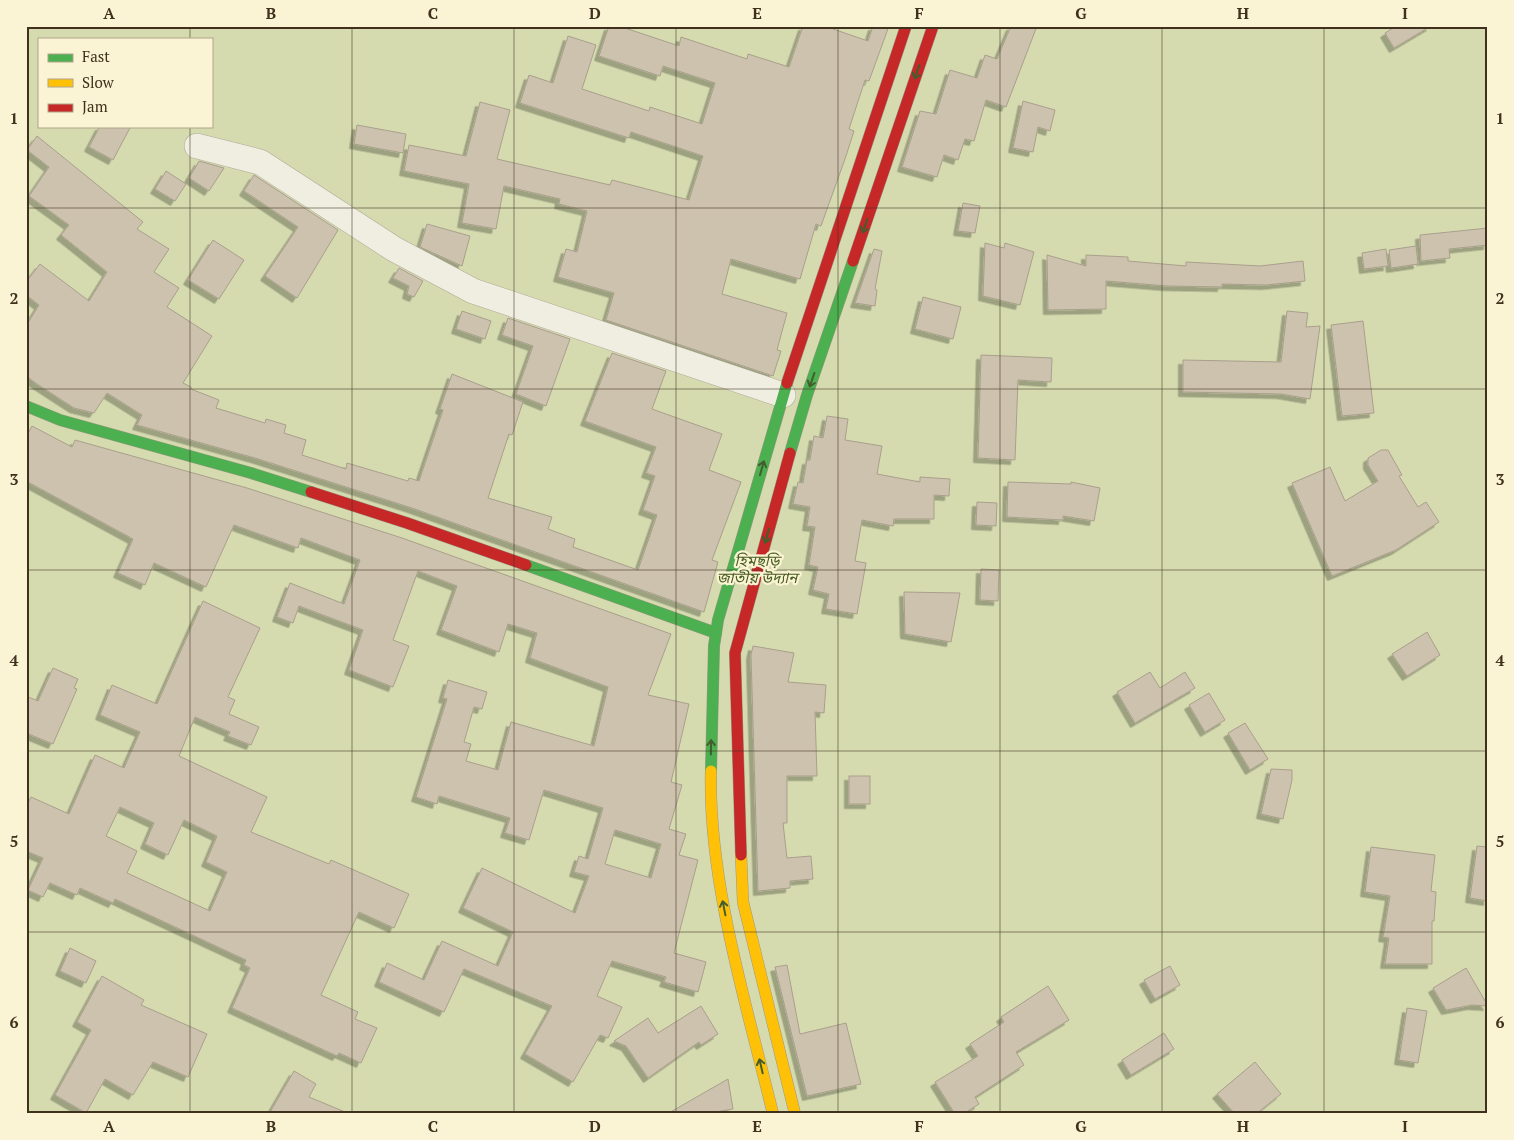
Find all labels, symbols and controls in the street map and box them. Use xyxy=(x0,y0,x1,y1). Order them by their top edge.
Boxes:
text: A xyxy=(103,2,115,24)
text: B xyxy=(266,2,276,24)
text: C xyxy=(428,2,438,24)
text: D xyxy=(589,2,601,24)
text: E xyxy=(752,2,762,24)
text: F xyxy=(914,2,924,24)
text: G xyxy=(1075,2,1087,24)
text: H xyxy=(1237,2,1249,24)
text: I xyxy=(1402,2,1408,24)
legend xyxy=(38,38,212,128)
text: Fast xyxy=(82,46,110,66)
one-way arrow xyxy=(912,64,921,80)
text: Slow xyxy=(82,72,115,92)
text: Jam xyxy=(82,96,108,116)
text: 1 xyxy=(9,107,19,129)
text: 1 xyxy=(1495,107,1505,129)
one-way arrow xyxy=(860,218,869,233)
text: 2 xyxy=(9,287,19,309)
text: 2 xyxy=(1495,287,1505,309)
one-way arrow xyxy=(807,372,816,387)
one-way arrow xyxy=(757,461,767,477)
text: 3 xyxy=(9,468,19,490)
text: 3 xyxy=(1495,468,1505,490)
one-way arrow xyxy=(761,528,771,544)
park label: হিমছড়ি জাতীয় উদ্যান xyxy=(717,550,800,587)
text: 4 xyxy=(9,649,19,671)
text: 4 xyxy=(1495,649,1505,671)
one-way arrow xyxy=(706,739,716,755)
text: 5 xyxy=(9,830,19,852)
text: 5 xyxy=(1495,830,1505,852)
one-way arrow xyxy=(719,901,728,917)
text: 6 xyxy=(9,1011,19,1033)
text: 6 xyxy=(1495,1011,1505,1033)
one-way arrow xyxy=(756,1059,765,1075)
text: A xyxy=(103,1115,115,1137)
text: B xyxy=(266,1115,276,1137)
text: C xyxy=(428,1115,438,1137)
text: D xyxy=(589,1115,601,1137)
text: E xyxy=(752,1115,762,1137)
text: F xyxy=(914,1115,924,1137)
text: G xyxy=(1075,1115,1087,1137)
text: H xyxy=(1237,1115,1249,1137)
text: I xyxy=(1402,1115,1408,1137)

